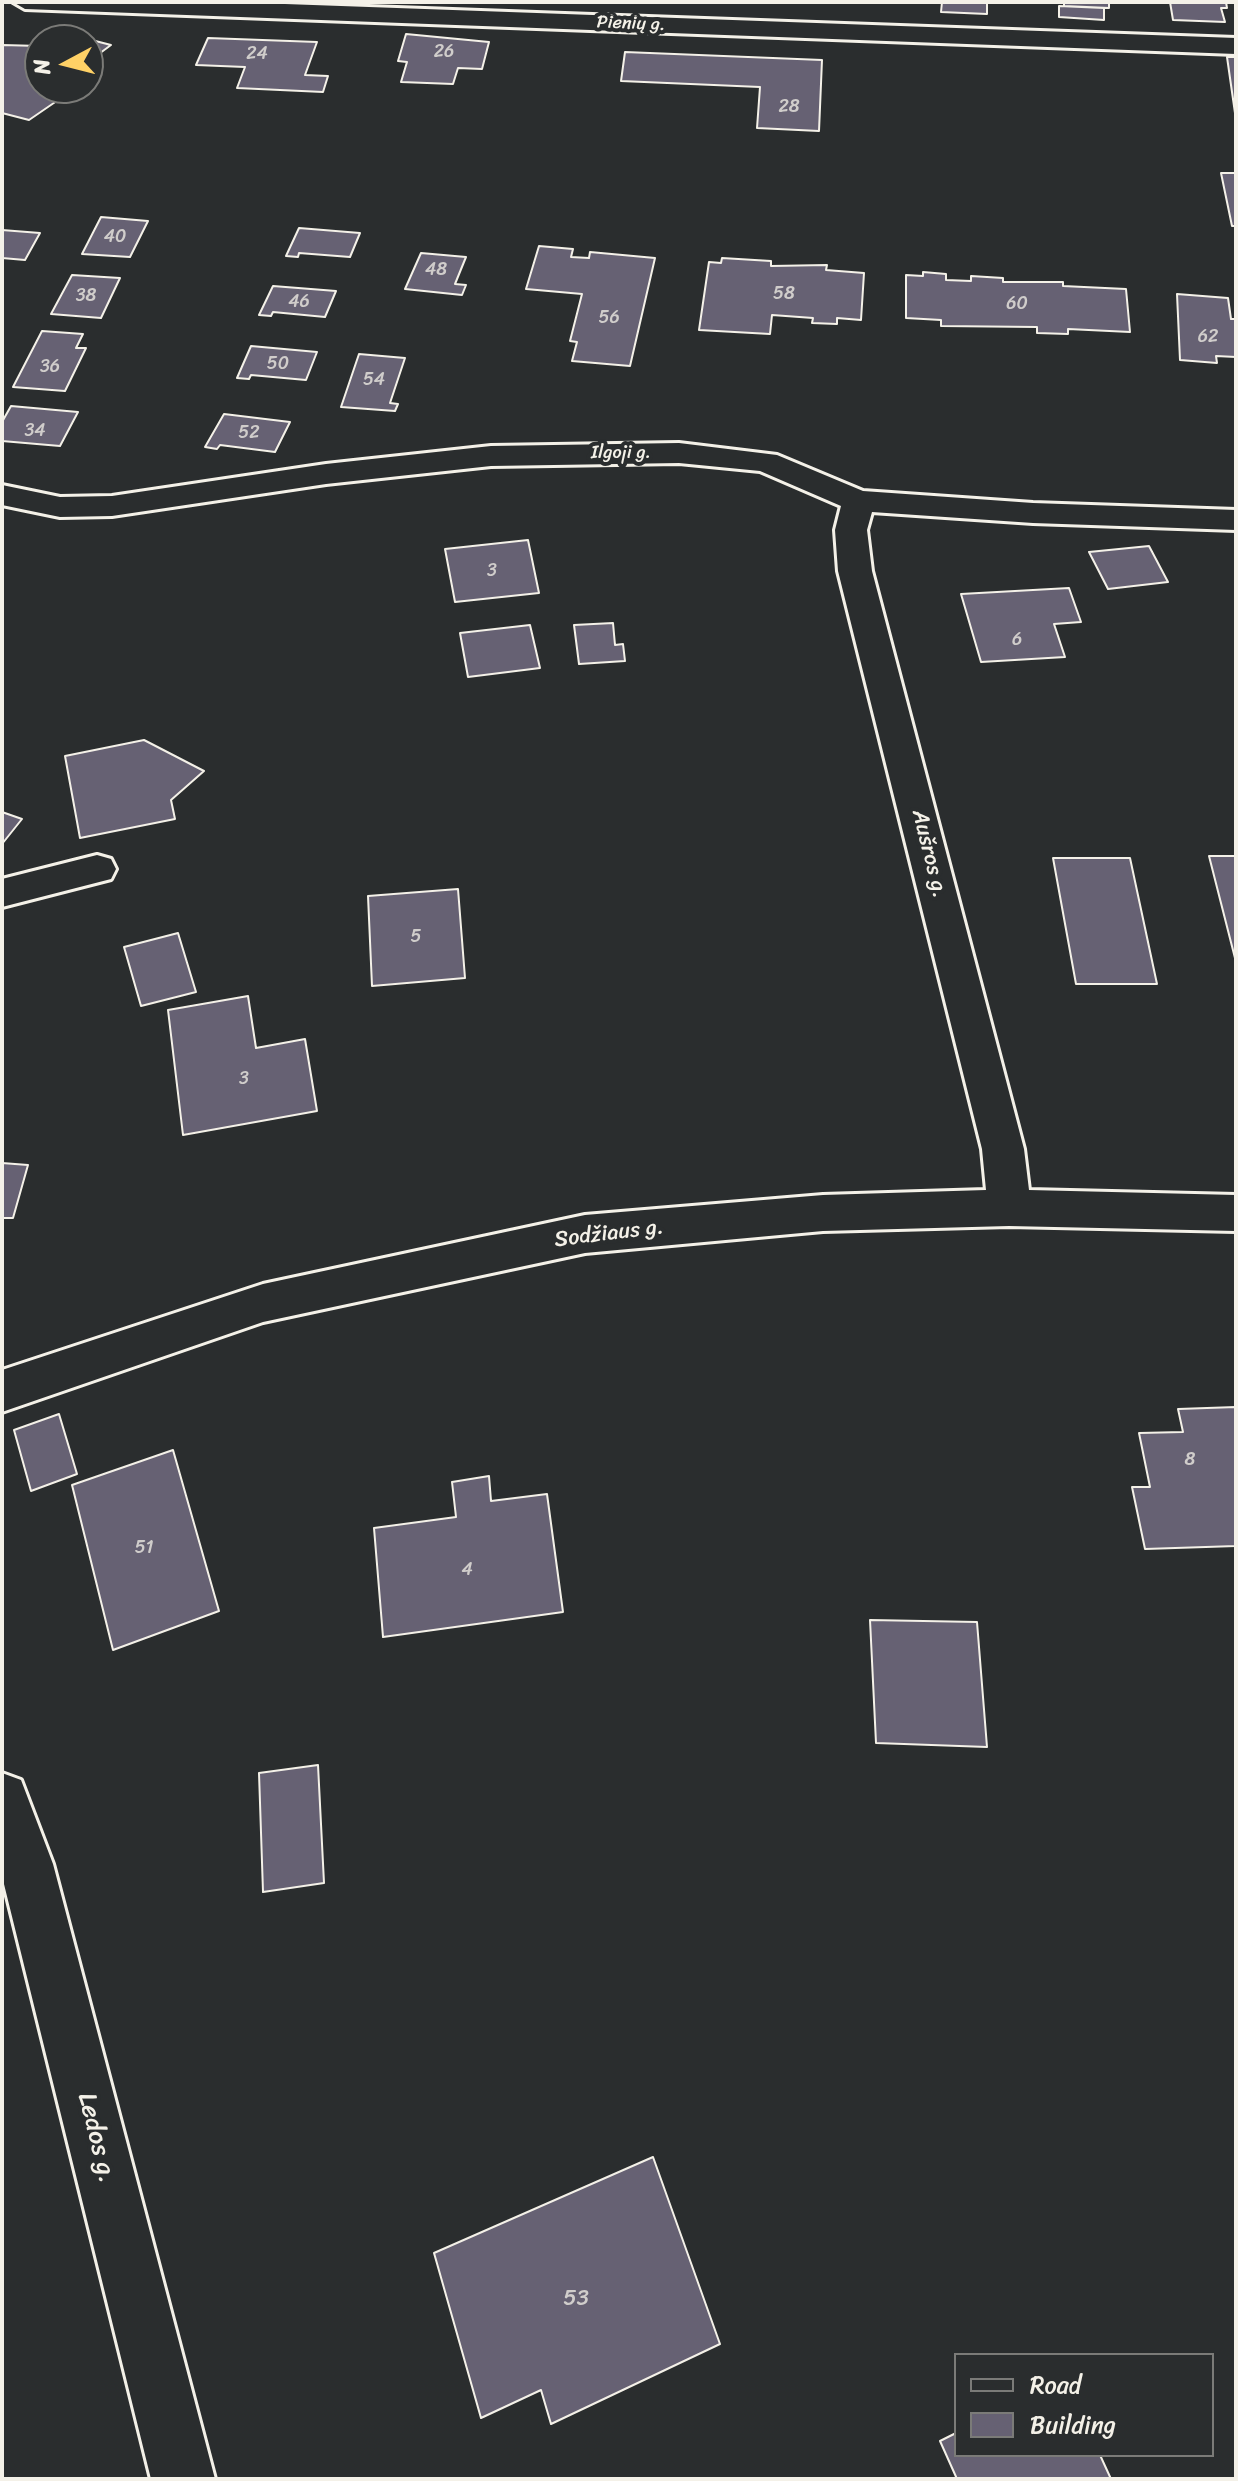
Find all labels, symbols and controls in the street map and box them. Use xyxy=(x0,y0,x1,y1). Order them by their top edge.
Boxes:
street label: Pienių g. xyxy=(596,12,666,36)
north arrow xyxy=(24,24,104,104)
house number: 26 xyxy=(434,41,454,63)
house number: 24 xyxy=(246,43,268,65)
text: N xyxy=(21,57,62,77)
house number: 28 xyxy=(778,96,800,118)
house number: 40 xyxy=(104,226,126,248)
house number: 48 xyxy=(425,259,447,281)
house number: 58 xyxy=(773,283,795,305)
house number: 38 xyxy=(76,285,96,307)
house number: 46 xyxy=(288,291,310,313)
house number: 60 xyxy=(1006,293,1028,315)
house number: 56 xyxy=(598,307,620,329)
house number: 62 xyxy=(1198,326,1218,348)
house number: 50 xyxy=(267,353,289,375)
house number: 36 xyxy=(40,356,60,378)
house number: 54 xyxy=(363,369,385,391)
house number: 34 xyxy=(24,420,46,442)
house number: 52 xyxy=(238,422,260,444)
street label: Ilgoji g. xyxy=(591,442,651,464)
house number: 3 xyxy=(487,560,497,582)
house number: 6 xyxy=(1012,629,1022,651)
street label: Aušros g. xyxy=(905,807,953,901)
house number: 5 xyxy=(411,926,421,948)
house number: 3 xyxy=(239,1068,249,1090)
street label: Sodžiaus g. xyxy=(553,1214,665,1254)
house number: 8 xyxy=(1185,1449,1195,1471)
house number: 51 xyxy=(135,1537,153,1559)
house number: 4 xyxy=(461,1559,473,1581)
street label: Ledos g. xyxy=(70,2090,122,2186)
house number: 53 xyxy=(563,2286,589,2312)
legend xyxy=(954,2353,1214,2457)
text: Road xyxy=(1030,2364,1081,2406)
text: Building xyxy=(1030,2404,1116,2446)

